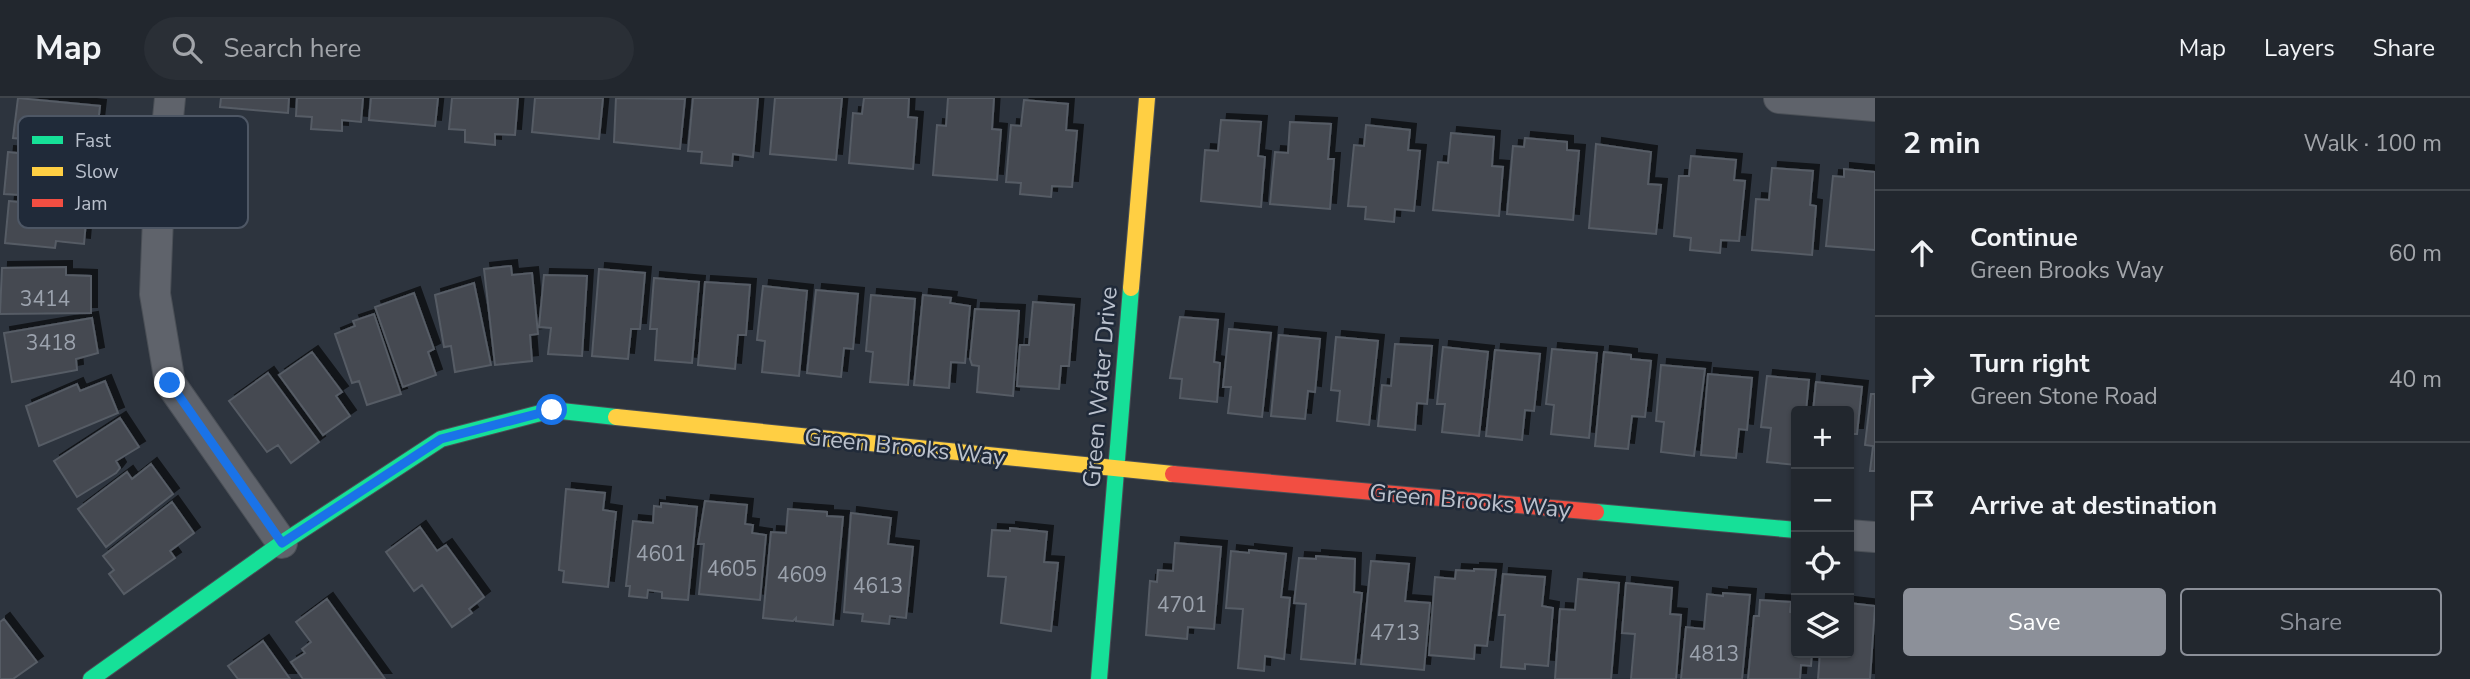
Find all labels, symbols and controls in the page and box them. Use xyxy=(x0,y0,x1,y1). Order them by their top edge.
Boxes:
search box xyxy=(144,17,634,80)
text: Map xyxy=(35,26,102,71)
icon: search xyxy=(168,29,206,67)
text: Search here xyxy=(224,31,361,66)
text: Map xyxy=(2179,32,2226,64)
text: Layers xyxy=(2264,32,2335,64)
text: Share xyxy=(2373,32,2435,64)
legend xyxy=(18,116,248,228)
text: 2 min xyxy=(1903,123,1981,164)
text: Fast xyxy=(75,128,111,154)
text: Walk · 100 m xyxy=(2303,128,2442,159)
text: Slow xyxy=(75,159,119,185)
text: Jam xyxy=(74,191,108,217)
text: Continue xyxy=(1970,220,2078,255)
icon: ahead xyxy=(1903,234,1941,272)
text: 60 m xyxy=(2389,238,2442,269)
text: Green Brooks Way xyxy=(1970,255,2164,286)
house number: 3414 xyxy=(20,285,70,313)
street label: Green Water Drive xyxy=(1075,285,1125,489)
house number: 3418 xyxy=(26,329,76,357)
text: Turn right xyxy=(1970,346,2089,381)
icon: right xyxy=(1903,360,1941,398)
text: 40 m xyxy=(2389,364,2442,395)
route end xyxy=(154,367,185,398)
text: Green Stone Road xyxy=(1970,381,2158,412)
route start xyxy=(536,394,567,425)
map controls xyxy=(1791,406,1854,658)
button: + xyxy=(1791,406,1854,469)
street label: Green Brooks Way xyxy=(803,421,1008,474)
button: − xyxy=(1791,469,1854,532)
street label: Green Brooks Way xyxy=(1368,476,1573,526)
icon: arrive xyxy=(1903,486,1941,524)
text: Arrive at destination xyxy=(1970,488,2217,523)
button: locate xyxy=(1791,532,1854,595)
house number: 4601 xyxy=(636,540,686,568)
house number: 4605 xyxy=(707,555,757,583)
house number: 4609 xyxy=(777,561,827,589)
house number: 4613 xyxy=(853,572,903,600)
button: Save xyxy=(1903,588,2166,656)
button: Share xyxy=(2180,588,2442,656)
house number: 4701 xyxy=(1157,591,1207,619)
button: layers xyxy=(1791,595,1854,658)
house number: 4713 xyxy=(1370,619,1420,647)
house number: 4813 xyxy=(1689,640,1739,668)

